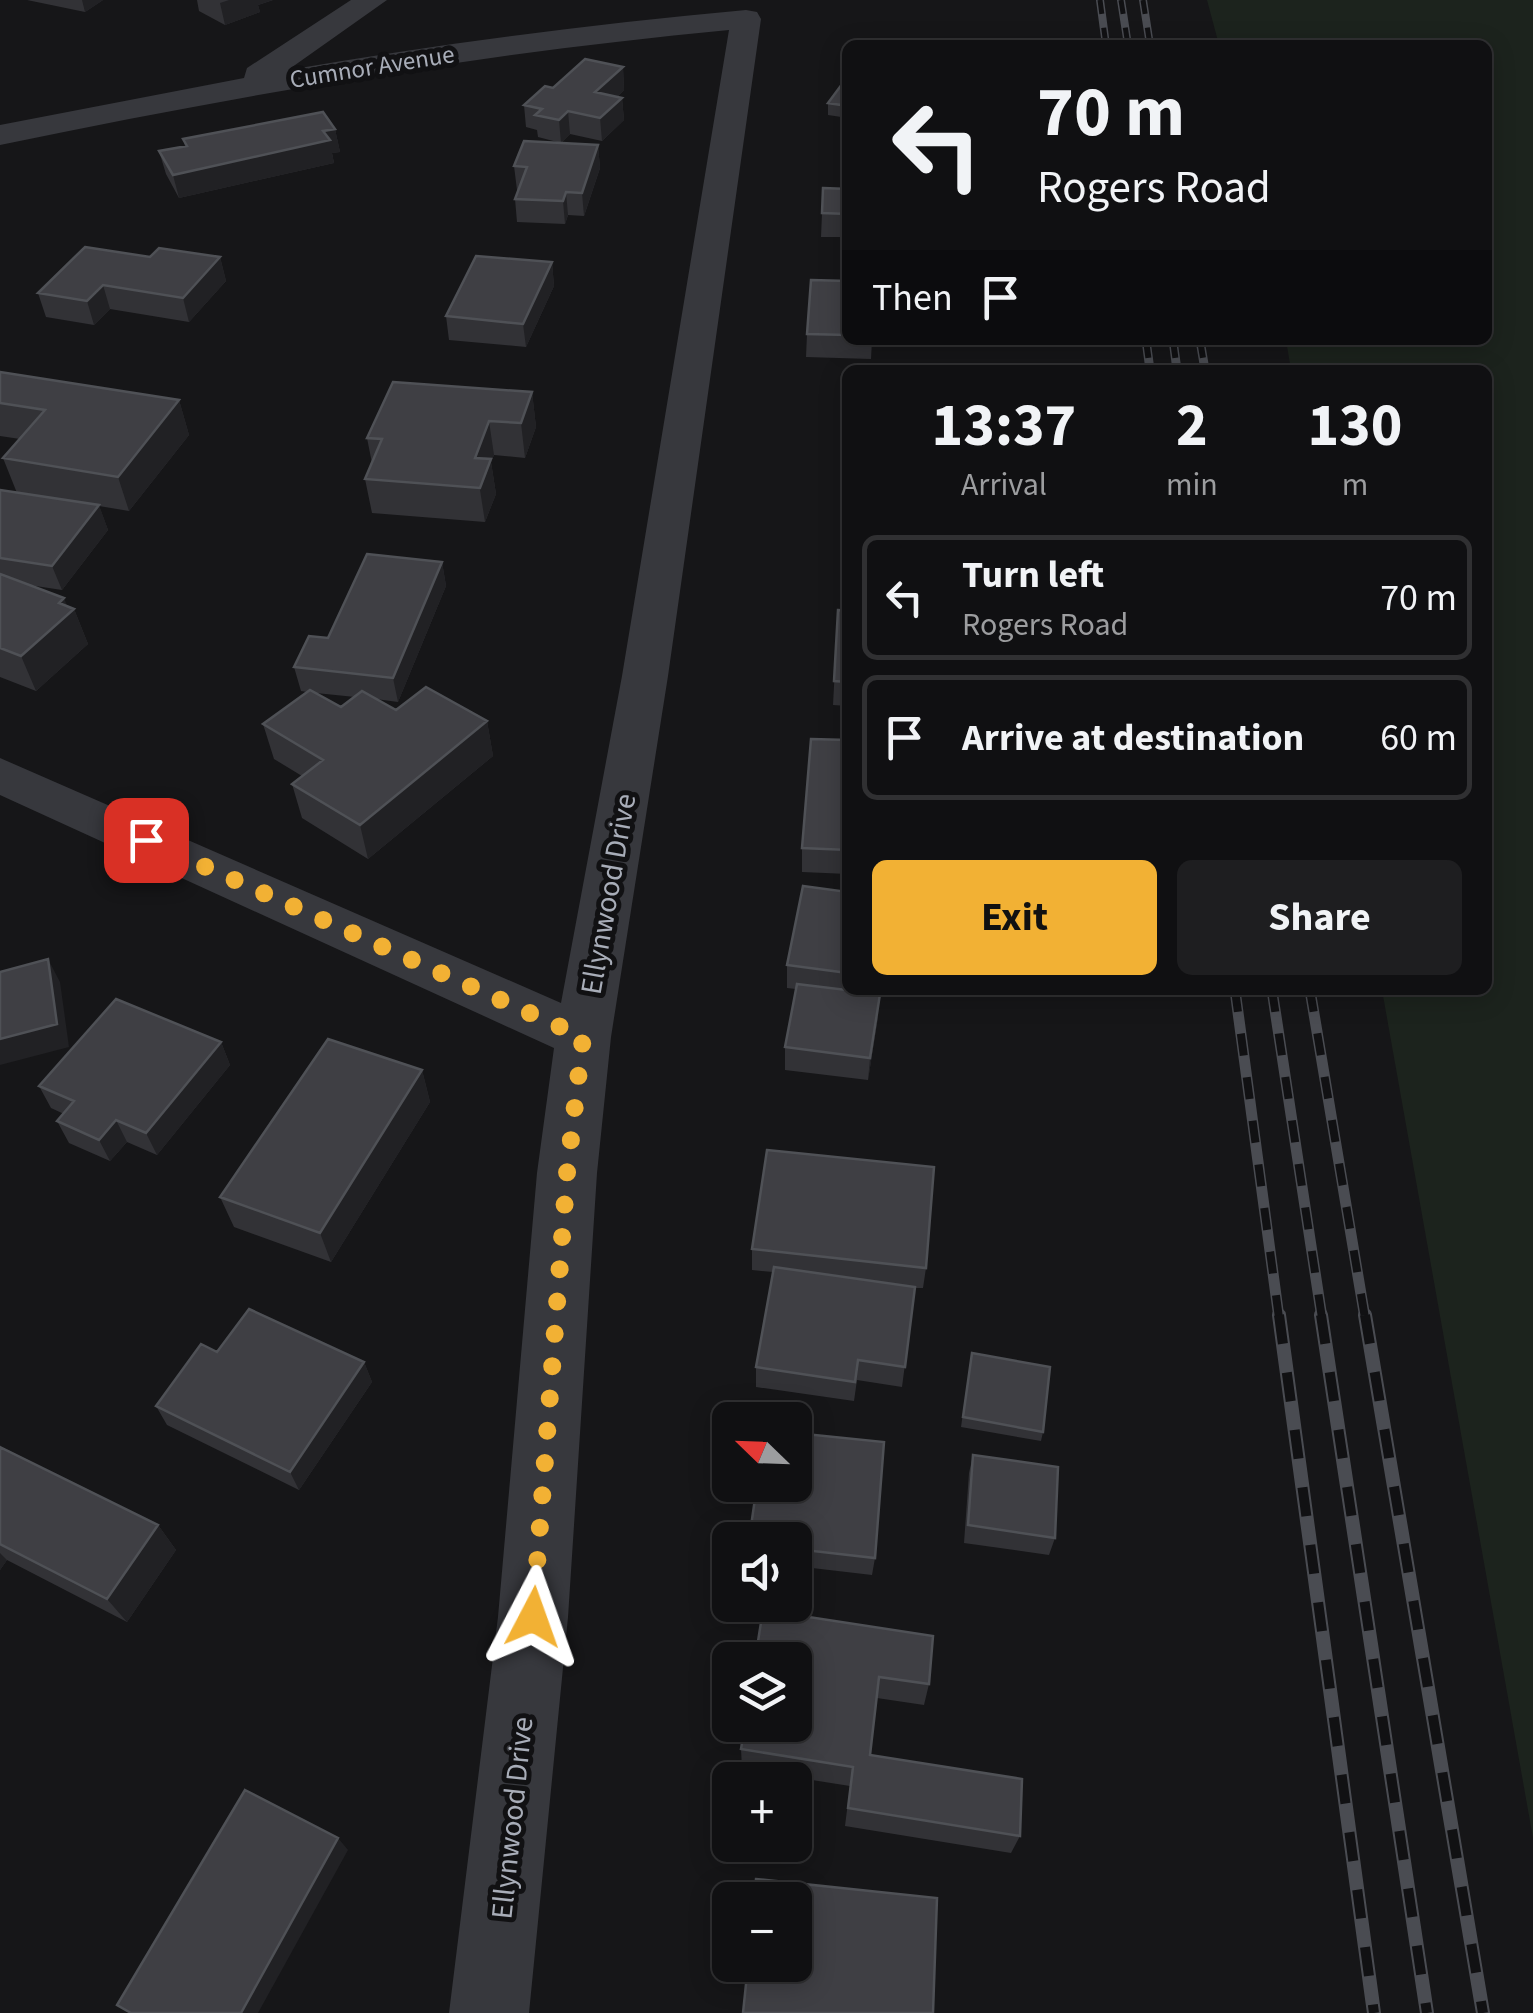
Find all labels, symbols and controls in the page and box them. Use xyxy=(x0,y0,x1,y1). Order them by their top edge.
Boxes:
street label: Cumnor Avenue xyxy=(287,36,457,98)
text: 70 m xyxy=(1037,63,1185,163)
icon: left xyxy=(872,80,1002,210)
text: Rogers Road xyxy=(1037,156,1271,220)
icon: arrive xyxy=(973,270,1028,325)
text: Then xyxy=(872,271,953,325)
text: 13:37 xyxy=(932,384,1076,469)
text: 2 xyxy=(1176,384,1208,469)
text: 130 xyxy=(1307,384,1402,469)
text: Arrival xyxy=(961,462,1047,508)
text: min xyxy=(1166,462,1218,508)
text: m xyxy=(1342,462,1368,508)
text: Turn left xyxy=(962,548,1104,602)
icon: left xyxy=(877,570,932,625)
text: 70 m xyxy=(1380,571,1457,625)
text: Rogers Road xyxy=(962,602,1128,648)
icon: arrive xyxy=(877,710,932,765)
text: Arrive at destination xyxy=(962,711,1304,765)
text: 60 m xyxy=(1380,711,1457,765)
street label: Ellynwood Drive xyxy=(570,790,647,998)
pin xyxy=(104,798,189,883)
icon: arrive xyxy=(119,813,174,868)
button: Exit xyxy=(872,860,1157,975)
button: Share xyxy=(1177,860,1462,975)
north arrow xyxy=(712,1402,812,1502)
map controls xyxy=(712,1402,812,1982)
button: sound xyxy=(712,1522,812,1622)
position arrow xyxy=(481,1565,585,1669)
button: layers xyxy=(712,1642,812,1742)
street label: Ellynwood Drive xyxy=(480,1715,544,1921)
button: + xyxy=(712,1762,812,1862)
button: − xyxy=(712,1882,812,1982)

